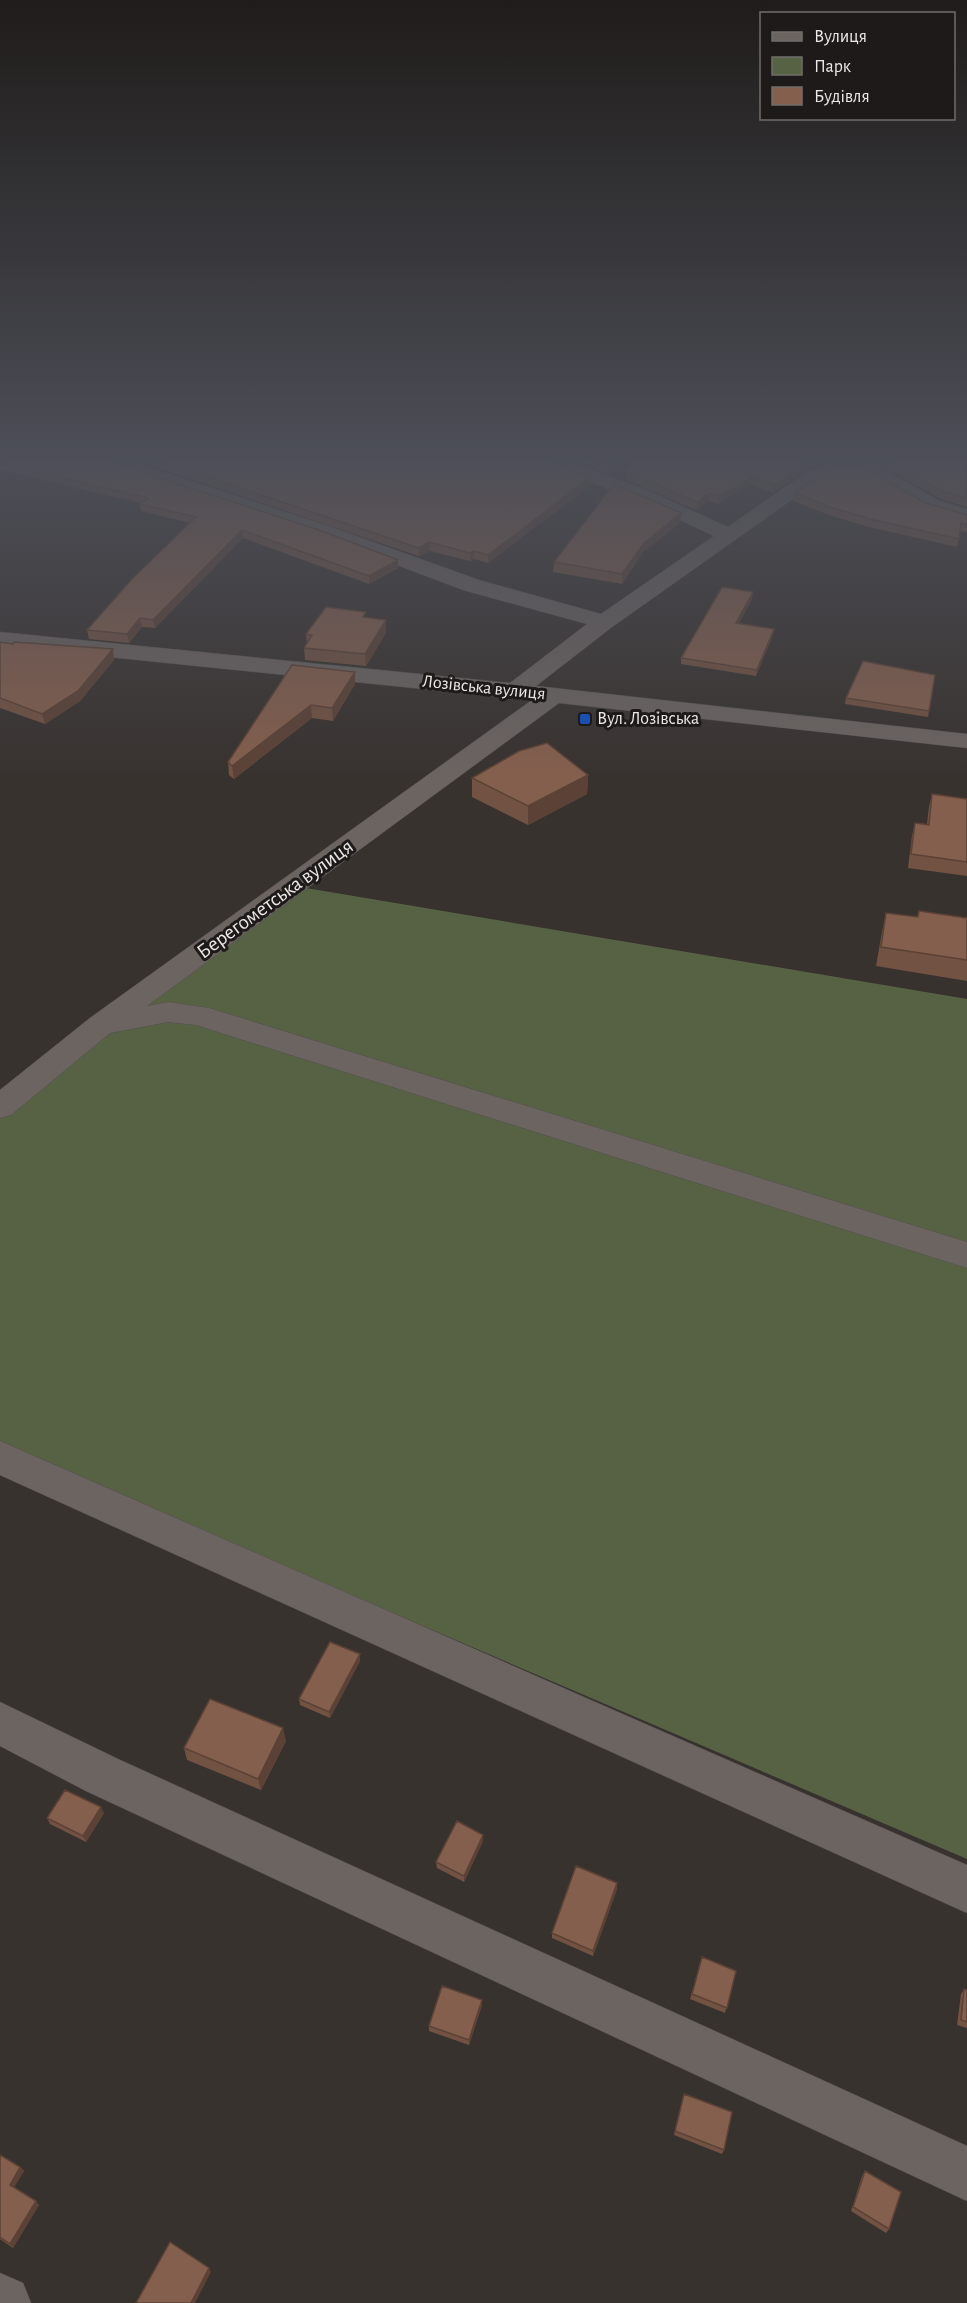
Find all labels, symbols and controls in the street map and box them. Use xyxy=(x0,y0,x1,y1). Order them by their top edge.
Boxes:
legend xyxy=(760,12,955,120)
text: Вулиця xyxy=(814,28,867,46)
text: Парк xyxy=(814,58,852,76)
text: Будівля xyxy=(814,88,870,106)
street label: Лозівська вулиця xyxy=(422,673,546,703)
place label: Вул. Лозівська xyxy=(597,710,699,728)
marker: Вул. Лозівська xyxy=(578,712,592,726)
street label: Берегометська вулиця xyxy=(193,835,357,963)

